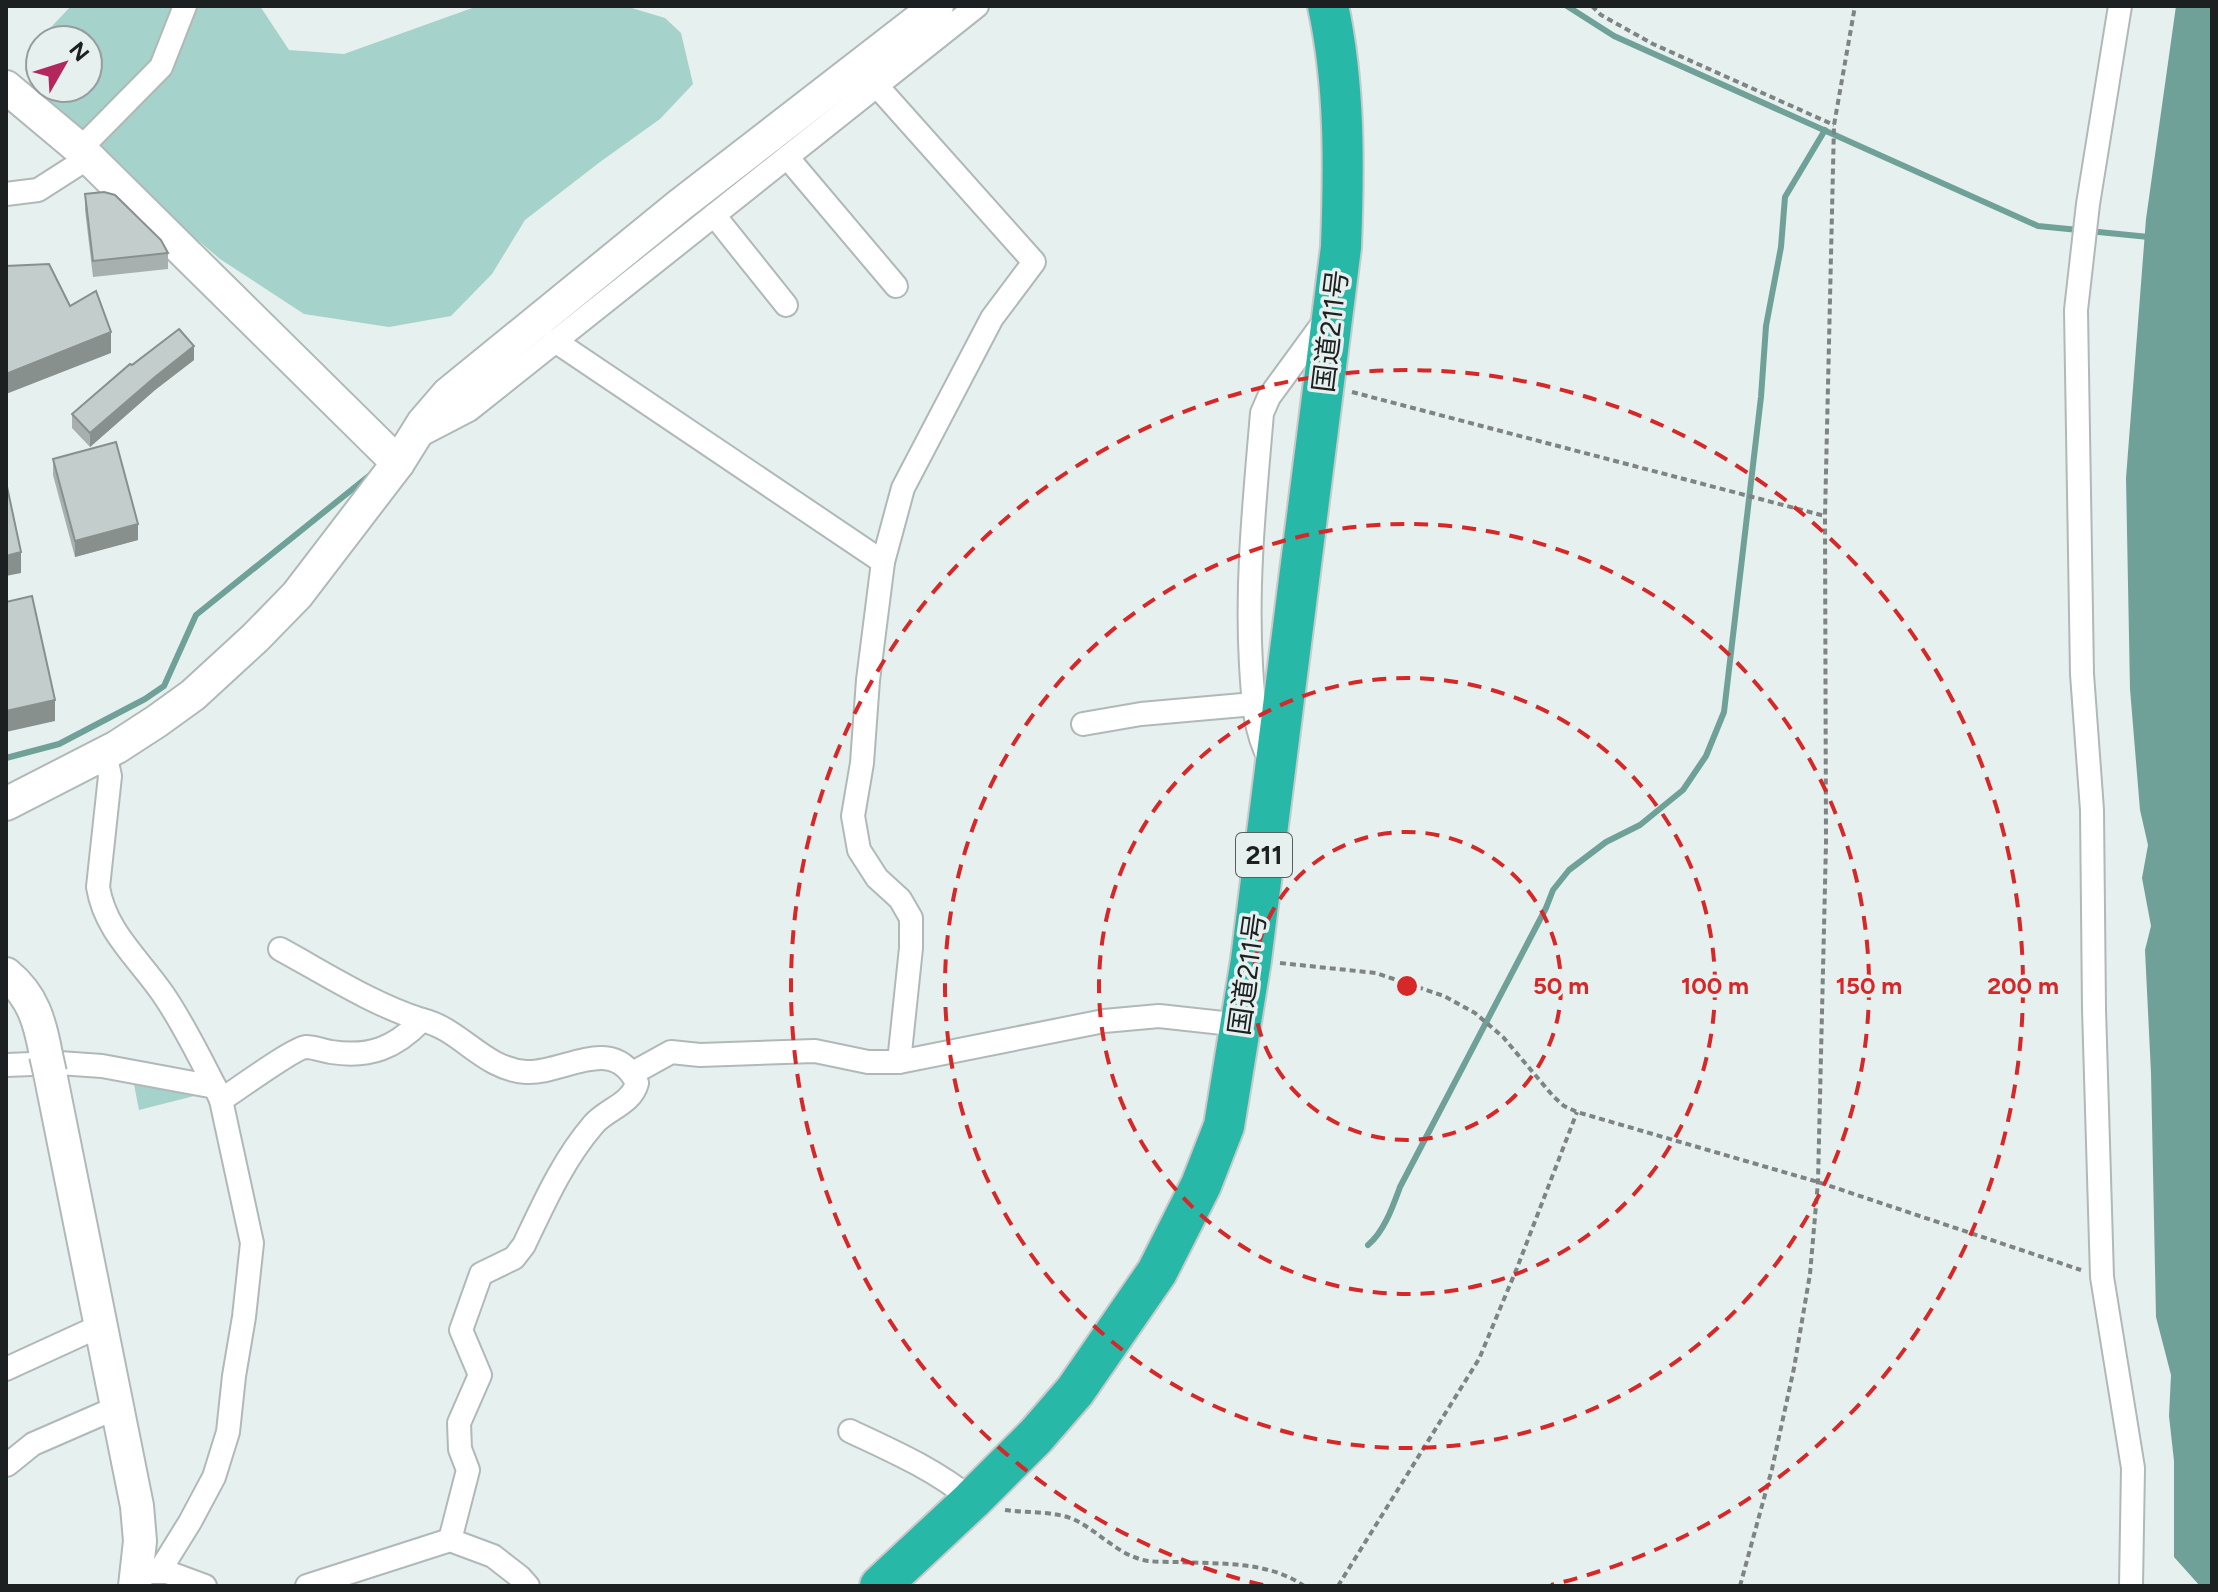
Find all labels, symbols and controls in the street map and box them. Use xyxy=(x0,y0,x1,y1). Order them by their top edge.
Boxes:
north arrow xyxy=(24,24,104,104)
text: N xyxy=(63,37,95,67)
street label: 国道211号 xyxy=(1306,268,1354,394)
road number: 211 xyxy=(1236,833,1292,877)
street label: 国道211号 xyxy=(1222,911,1272,1037)
text: 50 m xyxy=(1533,971,1589,1000)
text: 100 m xyxy=(1681,971,1749,1000)
text: 150 m xyxy=(1836,971,1902,1000)
text: 200 m xyxy=(1987,971,2059,1000)
centre of rings xyxy=(1393,972,1421,1000)

